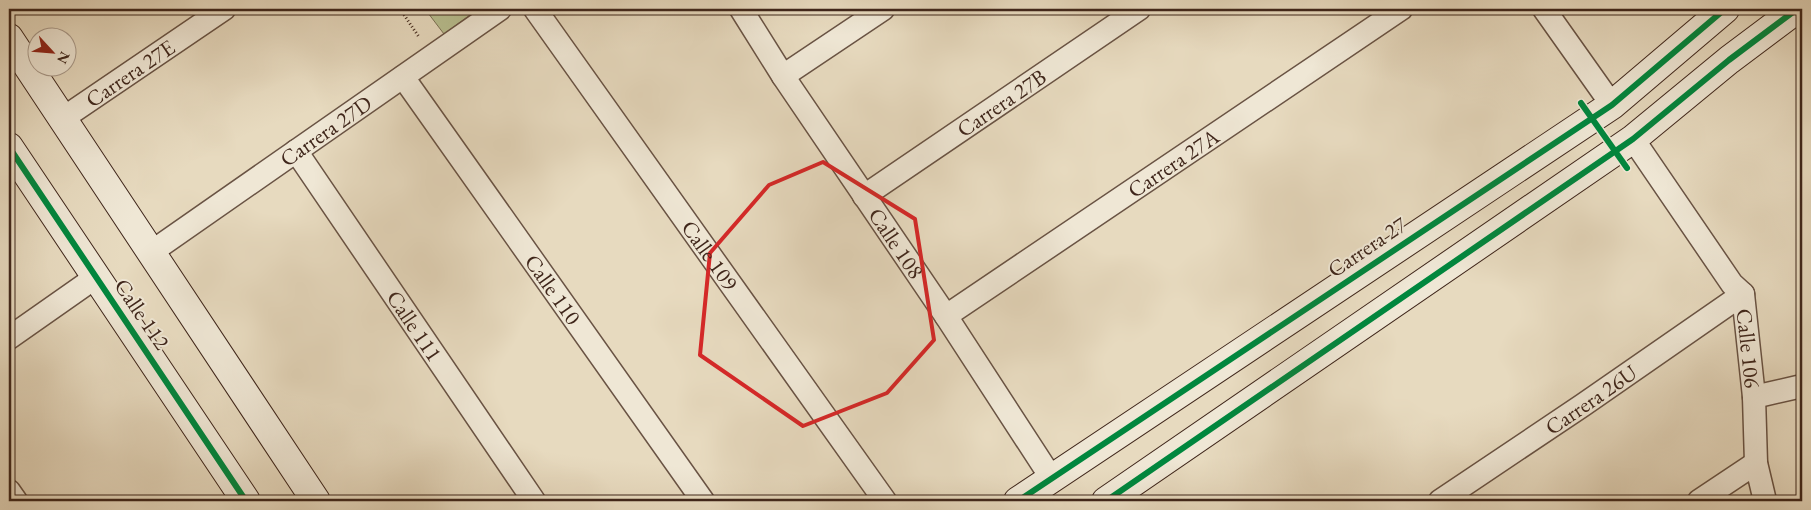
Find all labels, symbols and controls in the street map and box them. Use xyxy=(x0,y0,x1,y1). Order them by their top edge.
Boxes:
north arrow xyxy=(28,28,78,78)
street label: Carrera 27E xyxy=(80,32,180,114)
text: N xyxy=(53,49,74,67)
street label: Carrera 27B xyxy=(951,62,1052,143)
street label: Carrera 27D xyxy=(274,88,377,173)
street label: Carrera 27A xyxy=(1122,121,1225,204)
street label: Calle 108 xyxy=(862,202,931,284)
street label: Carrera 27 xyxy=(1322,210,1412,284)
street label: Calle 109 xyxy=(675,214,745,296)
street label: Calle 110 xyxy=(518,248,588,330)
street label: Calle 112 xyxy=(108,273,177,355)
street label: Calle 111 xyxy=(380,284,449,367)
street label: Calle 106 xyxy=(1730,307,1767,390)
street label: Carrera 26U xyxy=(1539,357,1643,441)

